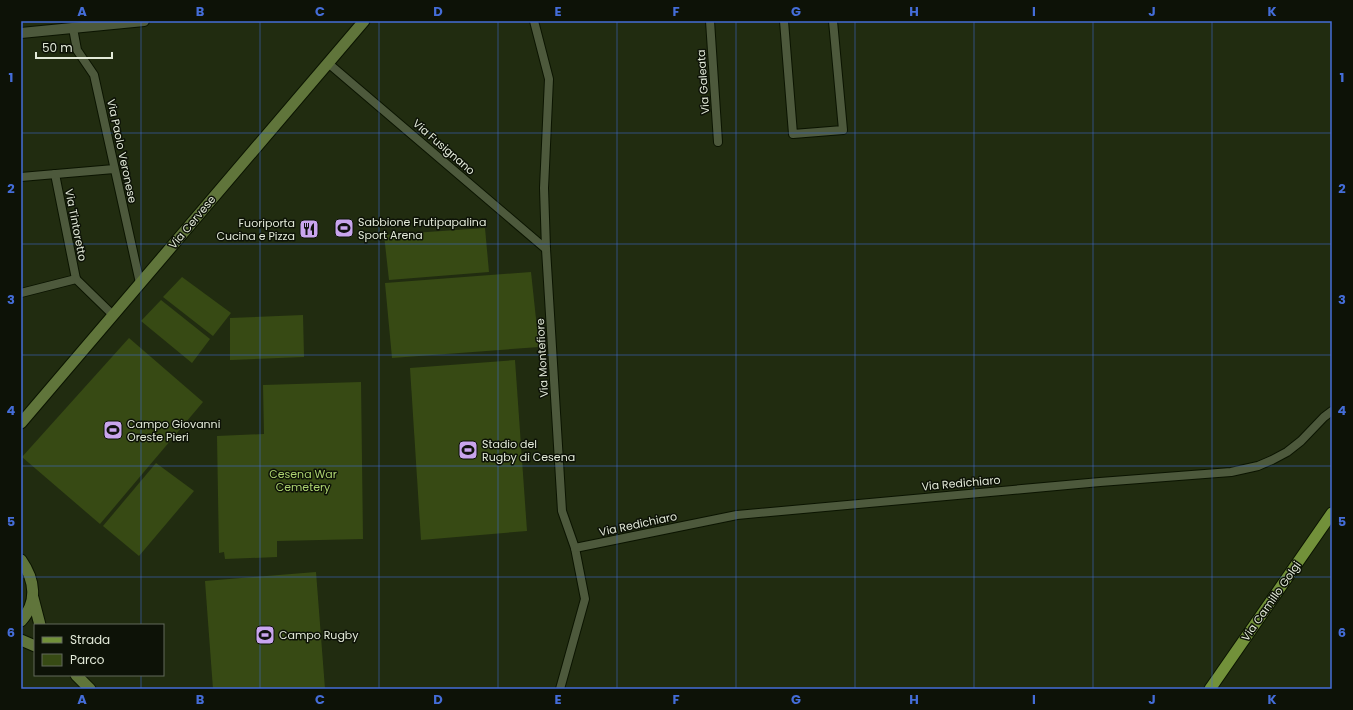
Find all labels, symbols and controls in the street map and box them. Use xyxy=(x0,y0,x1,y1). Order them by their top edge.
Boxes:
text: A xyxy=(77,2,87,21)
text: B xyxy=(196,2,205,21)
text: C xyxy=(315,2,325,21)
text: D xyxy=(433,2,443,21)
text: E xyxy=(554,2,562,21)
text: F xyxy=(672,2,680,21)
text: G xyxy=(791,2,801,21)
text: H xyxy=(909,2,919,21)
text: I xyxy=(1032,2,1036,21)
text: J xyxy=(1148,2,1156,21)
text: K xyxy=(1267,2,1277,21)
scale bar xyxy=(36,34,112,60)
text: 50 m xyxy=(42,39,73,56)
street label: Via Galeata xyxy=(693,49,713,115)
text: 1 xyxy=(9,68,13,87)
text: 1 xyxy=(1340,68,1344,87)
street label: Via Paolo Veronese xyxy=(103,98,141,205)
street label: Via Fusignano xyxy=(409,116,479,178)
text: 2 xyxy=(7,179,15,198)
text: 2 xyxy=(1338,179,1346,198)
street label: Via Tintoretto xyxy=(61,188,91,262)
street label: Via Cervese xyxy=(165,192,219,252)
place label: Sabbione Frutipapalina Sport Arena xyxy=(358,214,486,243)
place label: Fuoriporta Cucina e Pizza xyxy=(216,215,295,244)
sports icon: Sabbione Frutipapalina Sport Arena xyxy=(333,217,355,239)
restaurant icon: Fuoriporta Cucina e Pizza xyxy=(298,218,320,240)
text: 3 xyxy=(7,290,15,309)
text: 3 xyxy=(1338,290,1346,309)
street label: Via Montefiore xyxy=(532,318,552,398)
text: 4 xyxy=(7,401,16,420)
text: 4 xyxy=(1338,401,1347,420)
place label: Campo Giovanni Oreste Pieri xyxy=(127,416,221,445)
sports icon: Campo Giovanni Oreste Pieri xyxy=(102,419,124,441)
place label: Stadio del Rugby di Cesena xyxy=(482,436,575,465)
sports icon: Stadio del Rugby di Cesena xyxy=(457,439,479,461)
park label: Cesena War Cemetery xyxy=(269,466,337,495)
street label: Via Redichiaro xyxy=(921,472,1001,494)
street label: Via Redichiaro xyxy=(598,508,678,540)
text: 5 xyxy=(7,512,15,531)
text: 5 xyxy=(1338,512,1346,531)
street label: Via Camillo Golgi xyxy=(1237,558,1305,644)
text: 6 xyxy=(7,623,15,642)
text: 6 xyxy=(1338,623,1346,642)
legend xyxy=(34,624,164,676)
sports icon: Campo Rugby xyxy=(254,624,276,646)
place label: Campo Rugby xyxy=(279,627,359,643)
text: Strada xyxy=(70,631,110,648)
text: Parco xyxy=(70,651,105,668)
text: A xyxy=(77,690,87,709)
text: B xyxy=(196,690,205,709)
text: C xyxy=(315,690,325,709)
text: D xyxy=(433,690,443,709)
text: E xyxy=(554,690,562,709)
text: F xyxy=(672,690,680,709)
text: G xyxy=(791,690,801,709)
text: H xyxy=(909,690,919,709)
text: I xyxy=(1032,690,1036,709)
text: J xyxy=(1148,690,1156,709)
text: K xyxy=(1267,690,1277,709)

